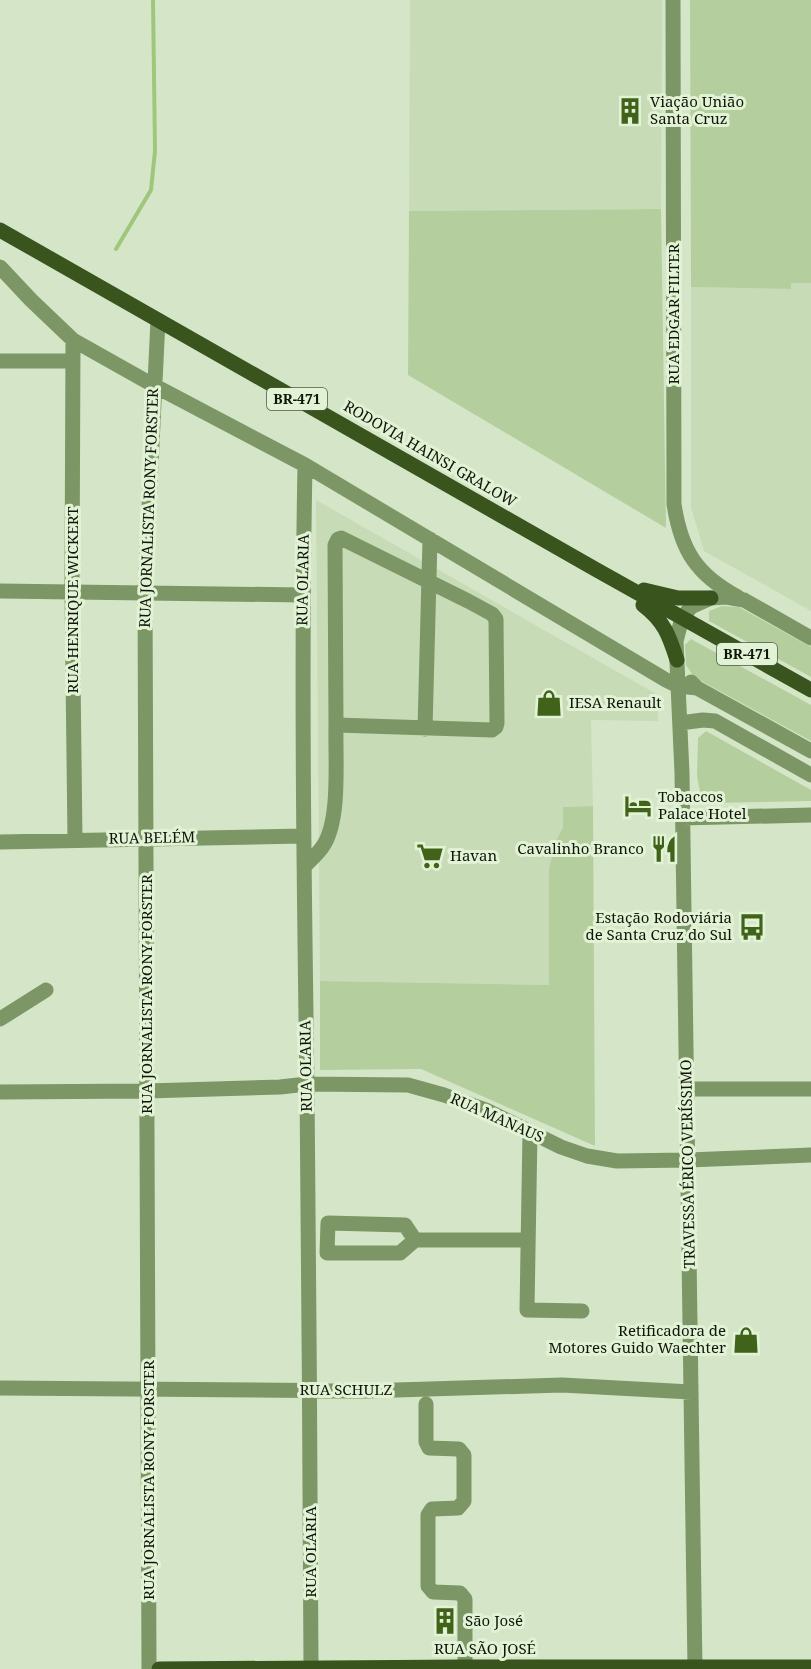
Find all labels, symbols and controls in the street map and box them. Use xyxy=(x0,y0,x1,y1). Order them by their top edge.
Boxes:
place label: Viação União Santa Cruz xyxy=(650,91,744,128)
building icon: Viação União Santa Cruz xyxy=(615,96,645,126)
street label: RUA EDGAR FILTER xyxy=(663,243,683,384)
street label: RUA JORNALISTA RONY FORSTER xyxy=(134,388,162,628)
road number: BR-471 xyxy=(267,388,327,410)
street label: RODOVIA HAINSI GRALOW xyxy=(340,395,521,511)
street label: RUA HENRIQUE WICKERT xyxy=(62,507,82,693)
street label: RUA OLARIA xyxy=(291,534,313,626)
road number: BR-471 xyxy=(717,643,777,665)
shop icon: IESA Renault xyxy=(534,688,564,718)
place label: IESA Renault xyxy=(569,692,662,712)
place label: Tobaccos Palace Hotel xyxy=(658,786,747,823)
hotel icon: Tobaccos Palace Hotel xyxy=(623,791,653,821)
street label: RUA BELÉM xyxy=(109,826,195,848)
restaurant icon: Cavalinho Branco xyxy=(649,834,679,864)
place label: Cavalinho Branco xyxy=(517,838,644,858)
supermarket icon: Havan xyxy=(415,841,445,871)
place label: Havan xyxy=(450,845,497,865)
street label: RUA JORNALISTA RONY FORSTER xyxy=(136,874,156,1114)
place label: Estação Rodoviária de Santa Cruz do Sul xyxy=(585,907,732,944)
bus stop icon: Estação Rodoviária de Santa Cruz do Sul xyxy=(737,912,767,942)
street label: RUA OLARIA xyxy=(294,1020,316,1112)
street label: TRAVESSA ÉRICO VERÍSSIMO xyxy=(675,1059,699,1269)
street label: RUA MANAUS xyxy=(448,1088,547,1147)
place label: Retificadora de Motores Guido Waechter xyxy=(548,1320,726,1357)
shop icon: Retificadora de Motores Guido Waechter xyxy=(731,1325,761,1355)
street label: RUA JORNALISTA RONY FORSTER xyxy=(138,1360,158,1600)
street label: RUA SCHULZ xyxy=(300,1379,393,1399)
street label: RUA OLARIA xyxy=(300,1506,320,1598)
building icon: São José xyxy=(430,1606,460,1636)
place label: São José xyxy=(465,1610,523,1630)
street label: RUA SÃO JOSÉ xyxy=(434,1638,536,1658)

